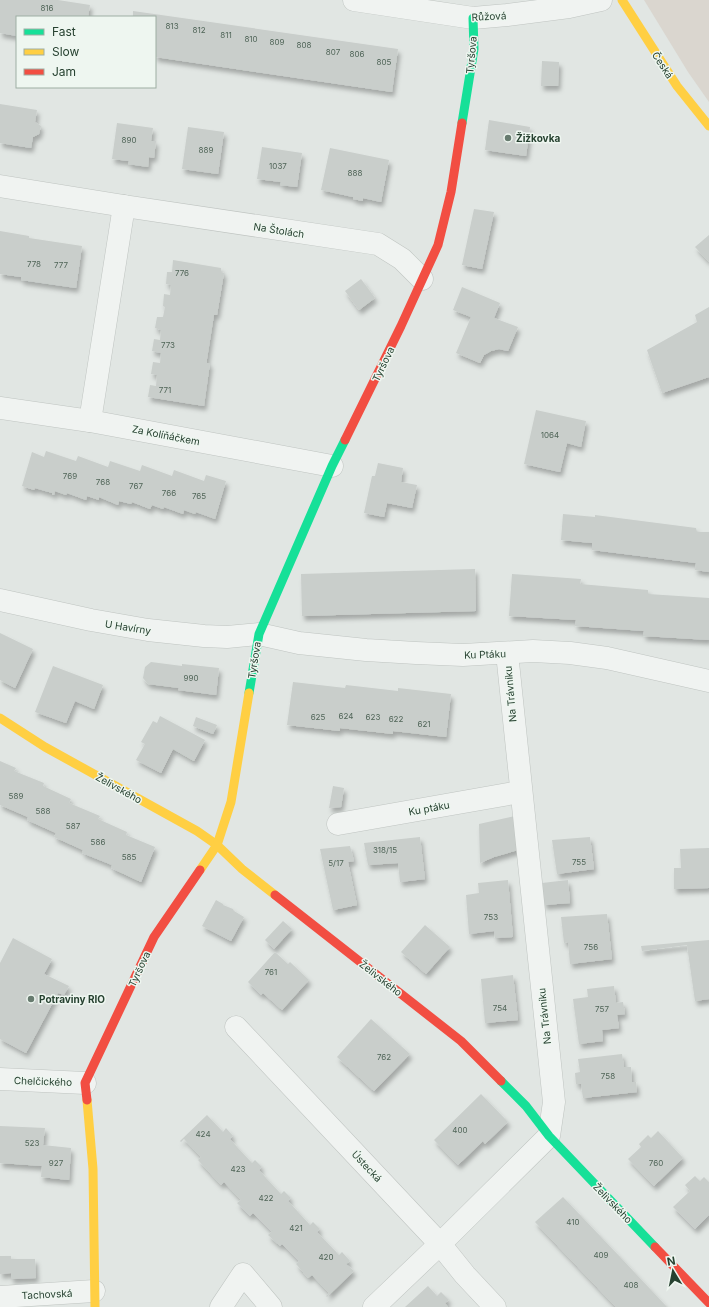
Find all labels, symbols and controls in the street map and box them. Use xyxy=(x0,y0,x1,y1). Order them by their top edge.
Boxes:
house number: 816 xyxy=(40,3,54,13)
street label: Růžová xyxy=(471,9,507,23)
legend xyxy=(16,16,156,88)
house number: 813 xyxy=(165,21,179,31)
text: Fast xyxy=(52,24,76,39)
house number: 812 xyxy=(192,25,206,35)
house number: 811 xyxy=(220,30,232,40)
house number: 810 xyxy=(244,34,258,44)
street label: Tyršova xyxy=(463,36,479,74)
house number: 809 xyxy=(270,37,285,47)
house number: 808 xyxy=(297,40,312,50)
text: Slow xyxy=(52,44,80,59)
house number: 807 xyxy=(326,47,341,57)
house number: 806 xyxy=(350,49,365,59)
street label: Česká xyxy=(650,49,676,81)
house number: 805 xyxy=(377,57,392,67)
text: Jam xyxy=(52,64,76,79)
place label: Žižkovka xyxy=(516,132,560,144)
marker: Žižkovka xyxy=(503,133,513,143)
house number: 890 xyxy=(122,135,136,145)
house number: 889 xyxy=(199,145,213,155)
house number: 1037 xyxy=(269,161,287,171)
house number: 888 xyxy=(348,168,362,178)
street label: Na Štolách xyxy=(253,220,305,240)
house number: 778 xyxy=(27,259,41,269)
house number: 777 xyxy=(54,260,68,270)
house number: 776 xyxy=(175,268,189,278)
house number: 773 xyxy=(161,340,175,350)
street label: Tyršova xyxy=(369,345,397,383)
house number: 771 xyxy=(159,385,171,395)
street label: Za Kolíňáčkem xyxy=(131,423,201,447)
house number: 1064 xyxy=(541,430,559,440)
house number: 769 xyxy=(63,471,77,481)
house number: 768 xyxy=(96,477,110,487)
house number: 767 xyxy=(129,481,143,491)
house number: 766 xyxy=(162,488,176,498)
house number: 765 xyxy=(192,491,206,501)
street label: U Havírny xyxy=(104,617,152,637)
street label: Tyršova xyxy=(245,641,263,679)
street label: Ku Ptáku xyxy=(464,647,506,661)
street label: Na Trávníku xyxy=(502,665,518,723)
house number: 990 xyxy=(184,673,198,683)
house number: 624 xyxy=(339,711,353,721)
house number: 625 xyxy=(311,712,325,722)
house number: 623 xyxy=(366,712,380,722)
house number: 622 xyxy=(389,714,403,724)
house number: 621 xyxy=(417,719,431,729)
street label: Želivského xyxy=(94,770,145,806)
house number: 589 xyxy=(9,791,23,801)
street label: Ku ptáku xyxy=(407,798,451,818)
house number: 588 xyxy=(36,806,50,816)
house number: 587 xyxy=(66,821,81,831)
house number: 586 xyxy=(91,837,105,847)
house number: 318/15 xyxy=(373,845,397,855)
house number: 585 xyxy=(122,852,136,862)
house number: 755 xyxy=(572,857,586,867)
house number: 5/17 xyxy=(328,858,344,868)
house number: 753 xyxy=(484,912,498,922)
house number: 756 xyxy=(584,942,598,952)
street label: Tyršova xyxy=(126,949,152,989)
street label: Želivského xyxy=(357,957,405,998)
house number: 761 xyxy=(265,967,277,977)
street label: Na Trávníku xyxy=(535,987,553,1045)
place label: Potraviny RIO xyxy=(39,993,105,1006)
marker: Potraviny RIO xyxy=(26,994,36,1004)
house number: 754 xyxy=(493,1003,507,1013)
house number: 757 xyxy=(595,1004,609,1014)
house number: 762 xyxy=(377,1052,391,1062)
house number: 758 xyxy=(601,1071,615,1081)
street label: Chelčického xyxy=(14,1074,72,1088)
house number: 400 xyxy=(452,1125,468,1135)
house number: 424 xyxy=(195,1129,211,1139)
house number: 523 xyxy=(25,1138,39,1148)
street label: Ústecká xyxy=(349,1147,385,1184)
house number: 927 xyxy=(49,1158,64,1168)
house number: 760 xyxy=(649,1158,663,1168)
house number: 423 xyxy=(231,1164,246,1174)
street label: Želivského xyxy=(591,1180,636,1225)
house number: 422 xyxy=(259,1193,274,1203)
house number: 410 xyxy=(566,1217,580,1227)
house number: 421 xyxy=(289,1223,303,1233)
house number: 409 xyxy=(593,1250,609,1260)
north arrow xyxy=(653,1251,693,1291)
house number: 420 xyxy=(318,1252,334,1262)
text: N xyxy=(666,1254,677,1269)
house number: 408 xyxy=(623,1280,639,1290)
street label: Tachovská xyxy=(21,1287,73,1301)

